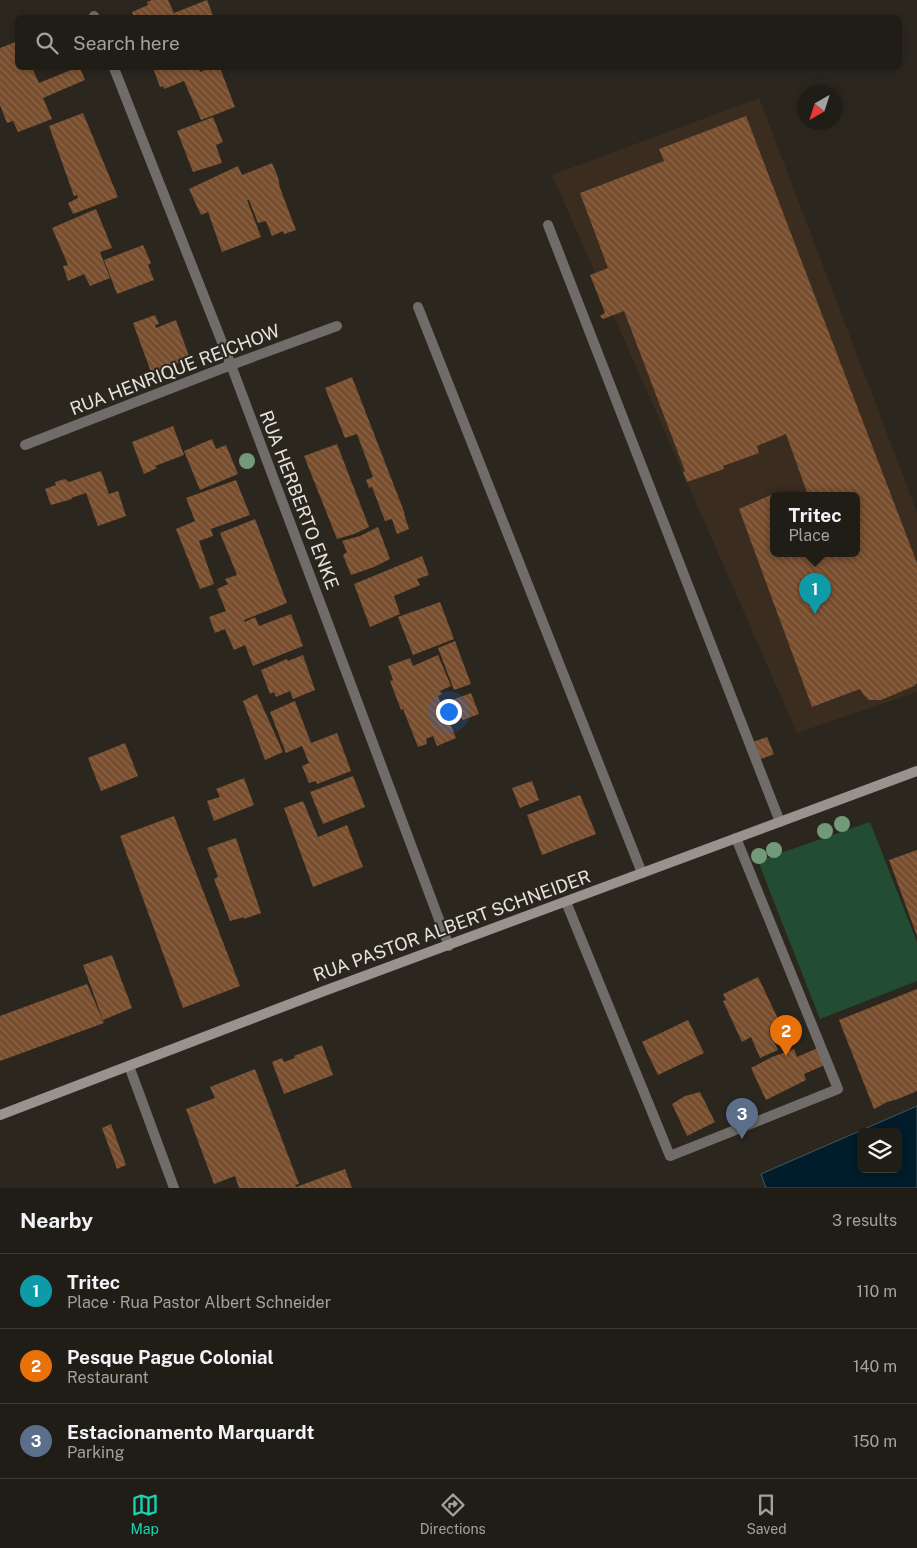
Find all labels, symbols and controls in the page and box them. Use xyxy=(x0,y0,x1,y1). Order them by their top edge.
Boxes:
search box xyxy=(15,15,902,70)
icon: search xyxy=(33,29,61,57)
text: Search here xyxy=(73,32,180,54)
north arrow xyxy=(797,85,842,130)
street label: RUA HENRIQUE REICHOW xyxy=(67,320,283,419)
street label: RUA HERBERTO ENKE xyxy=(256,407,343,592)
popup xyxy=(770,492,860,557)
text: Tritec xyxy=(788,504,842,526)
text: Place xyxy=(788,526,830,545)
pin: 1 xyxy=(799,573,831,614)
your location xyxy=(436,699,462,725)
street label: RUA PASTOR ALBERT SCHNEIDER xyxy=(310,865,593,986)
pin: 2 xyxy=(770,1015,802,1056)
pin: 3 xyxy=(726,1098,758,1139)
map controls xyxy=(857,1128,902,1173)
button: layers xyxy=(857,1128,902,1173)
text: Nearby xyxy=(20,1208,93,1233)
text: 3 results xyxy=(832,1211,897,1230)
text: Tritec xyxy=(67,1271,120,1293)
text: 1 xyxy=(33,1282,39,1301)
text: 110 m xyxy=(856,1282,897,1301)
text: Place · Rua Pastor Albert Schneider xyxy=(67,1293,331,1312)
text: Pesque Pague Colonial xyxy=(67,1346,274,1368)
text: 2 xyxy=(31,1357,41,1376)
text: 140 m xyxy=(853,1357,897,1376)
text: Restaurant xyxy=(67,1368,149,1387)
text: Estacionamento Marquardt xyxy=(67,1421,314,1443)
text: 3 xyxy=(31,1432,41,1451)
text: 150 m xyxy=(853,1432,897,1451)
text: Parking xyxy=(67,1443,124,1462)
tab: Map xyxy=(130,1491,159,1537)
tab: Directions xyxy=(420,1491,486,1537)
tab: Saved xyxy=(746,1491,787,1537)

